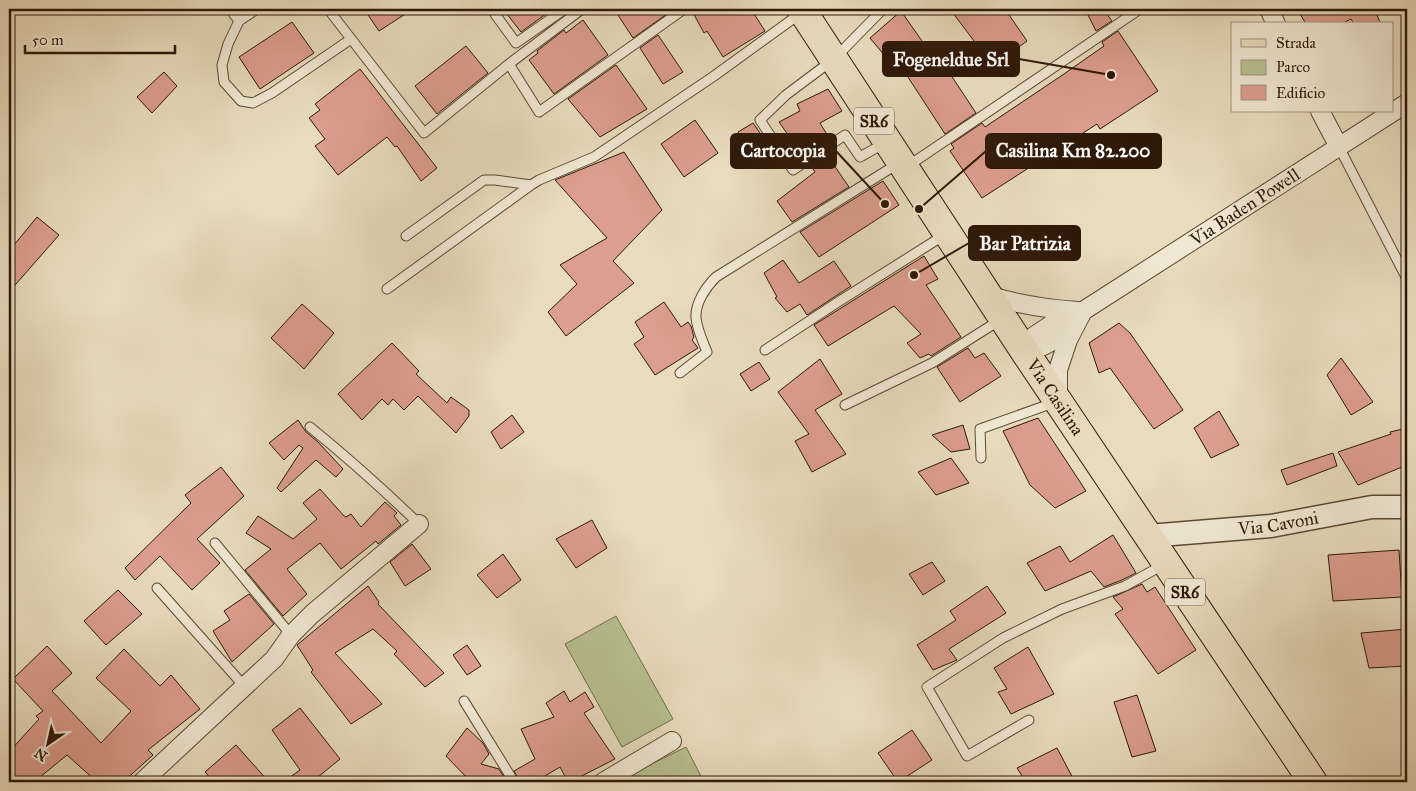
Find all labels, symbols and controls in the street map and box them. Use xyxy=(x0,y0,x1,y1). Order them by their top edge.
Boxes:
scale bar xyxy=(25,22,175,54)
legend xyxy=(1231,22,1394,112)
text: 50 m xyxy=(32,31,64,49)
text: Strada xyxy=(1276,34,1316,52)
callout: Fogeneldue Srl xyxy=(883,42,1019,76)
text: Fogeneldue Srl xyxy=(893,48,1010,72)
text: Parco xyxy=(1276,58,1311,76)
text: Edificio xyxy=(1276,84,1325,102)
road number: SR6 xyxy=(854,108,894,134)
callout: Cartocopia xyxy=(731,134,836,168)
callout: Casilina Km 82.200 xyxy=(986,134,1161,168)
text: Cartocopia xyxy=(740,139,826,163)
text: Casilina Km 82.200 xyxy=(996,139,1150,162)
street label: Via Baden Powell xyxy=(1185,163,1304,251)
callout: Bar Patrizia xyxy=(969,226,1080,260)
text: Bar Patrizia xyxy=(979,232,1072,255)
street label: Via Casilina xyxy=(1021,354,1089,440)
street label: Via Cavoni xyxy=(1236,506,1320,540)
road number: SR6 xyxy=(1165,578,1205,606)
north arrow xyxy=(22,718,72,768)
text: N xyxy=(31,744,51,765)

